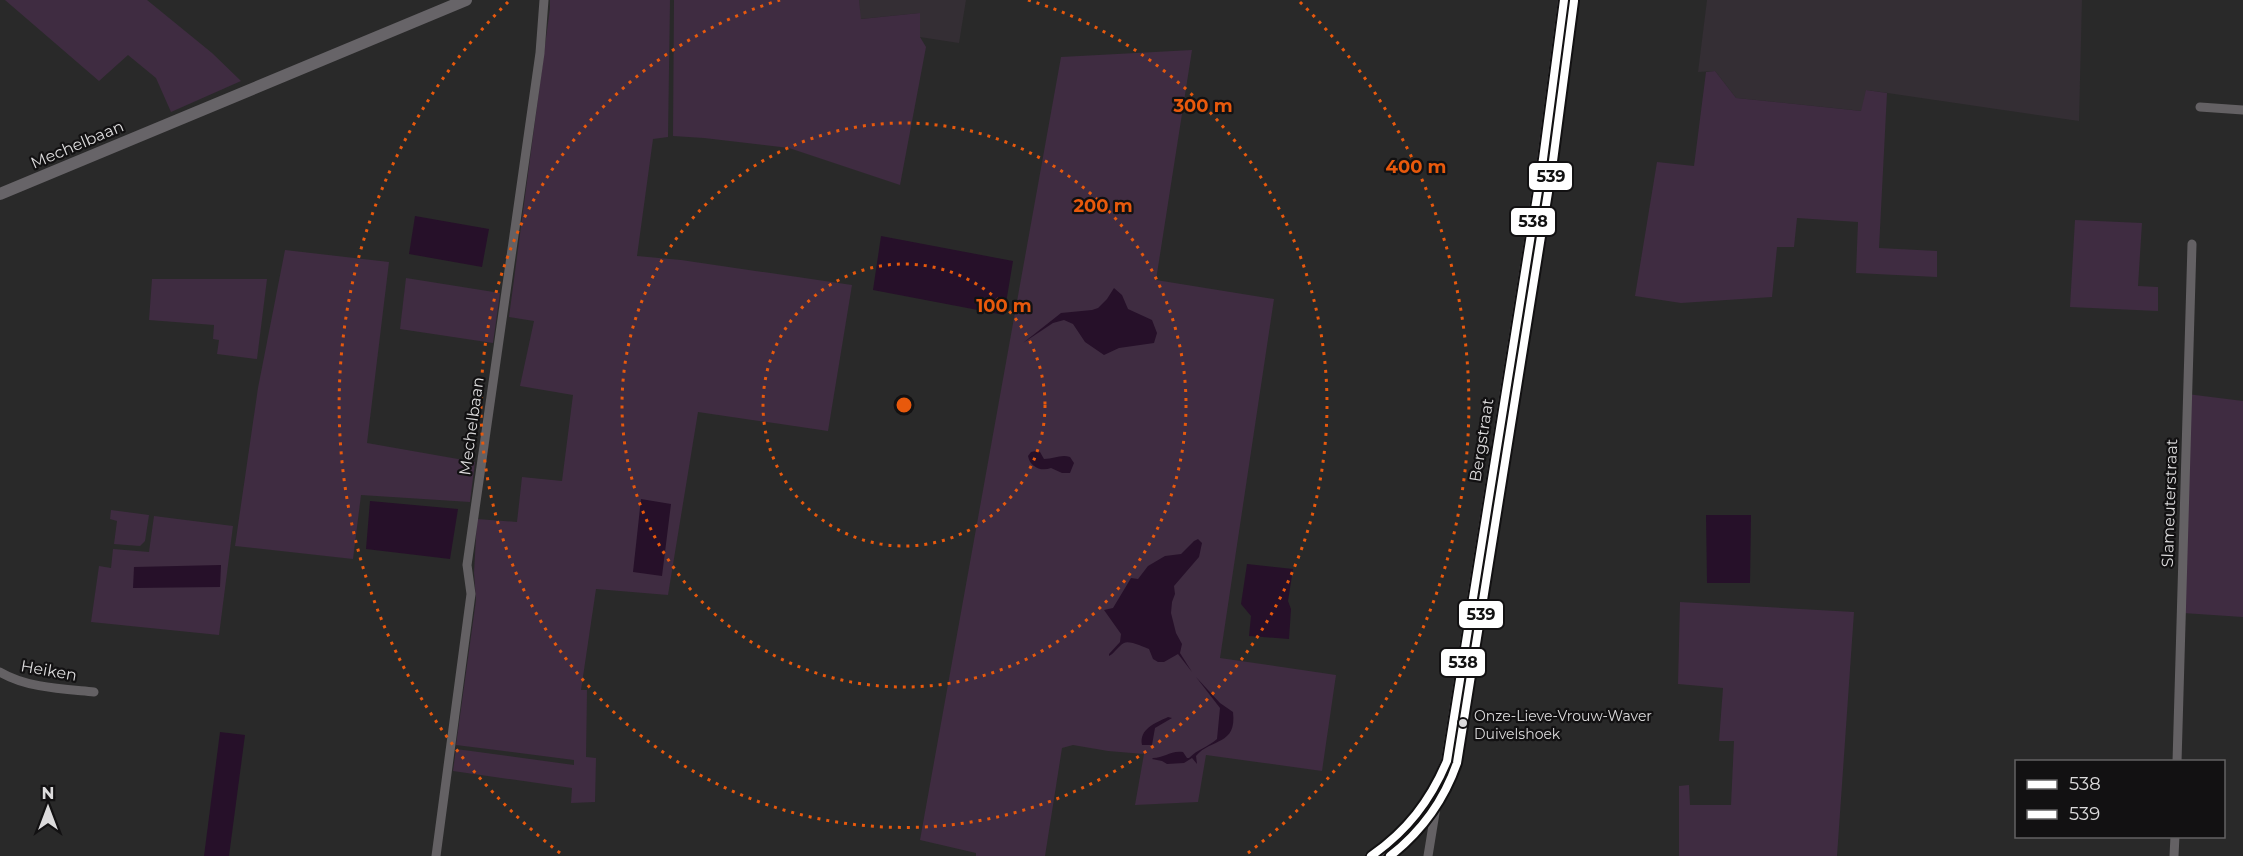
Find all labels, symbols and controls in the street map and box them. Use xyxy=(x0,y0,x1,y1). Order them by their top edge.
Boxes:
text: 300 m xyxy=(1172,95,1233,117)
street label: Mechelbaan xyxy=(28,116,127,173)
text: 400 m xyxy=(1386,156,1446,178)
line badge: 539 xyxy=(1528,162,1573,191)
text: 539 xyxy=(1536,167,1566,186)
text: 200 m xyxy=(1073,195,1133,217)
line badge: 538 xyxy=(1510,207,1556,236)
text: 538 xyxy=(1518,212,1548,231)
text: 100 m xyxy=(976,295,1032,317)
street label: Mechelbaan xyxy=(455,376,488,476)
centre of rings xyxy=(894,395,914,415)
street label: Bergstraat xyxy=(1466,396,1498,483)
street label: Slameuterstraat xyxy=(2158,438,2181,568)
line badge: 539 xyxy=(1458,600,1504,629)
text: 539 xyxy=(1466,605,1496,624)
line badge: 538 xyxy=(1440,648,1486,677)
text: 538 xyxy=(1448,653,1478,672)
street label: Heiken xyxy=(19,656,78,685)
place label: Onze-Lieve-Vrouw-Waver Duivelshoek xyxy=(1474,707,1652,743)
marker: Onze-Lieve-Vrouw-Waver Duivelshoek xyxy=(1457,717,1469,729)
legend xyxy=(2015,760,2225,838)
text: 538 xyxy=(2069,773,2101,795)
north arrow xyxy=(18,778,78,838)
text: N xyxy=(42,784,54,803)
text: 539 xyxy=(2069,803,2100,825)

